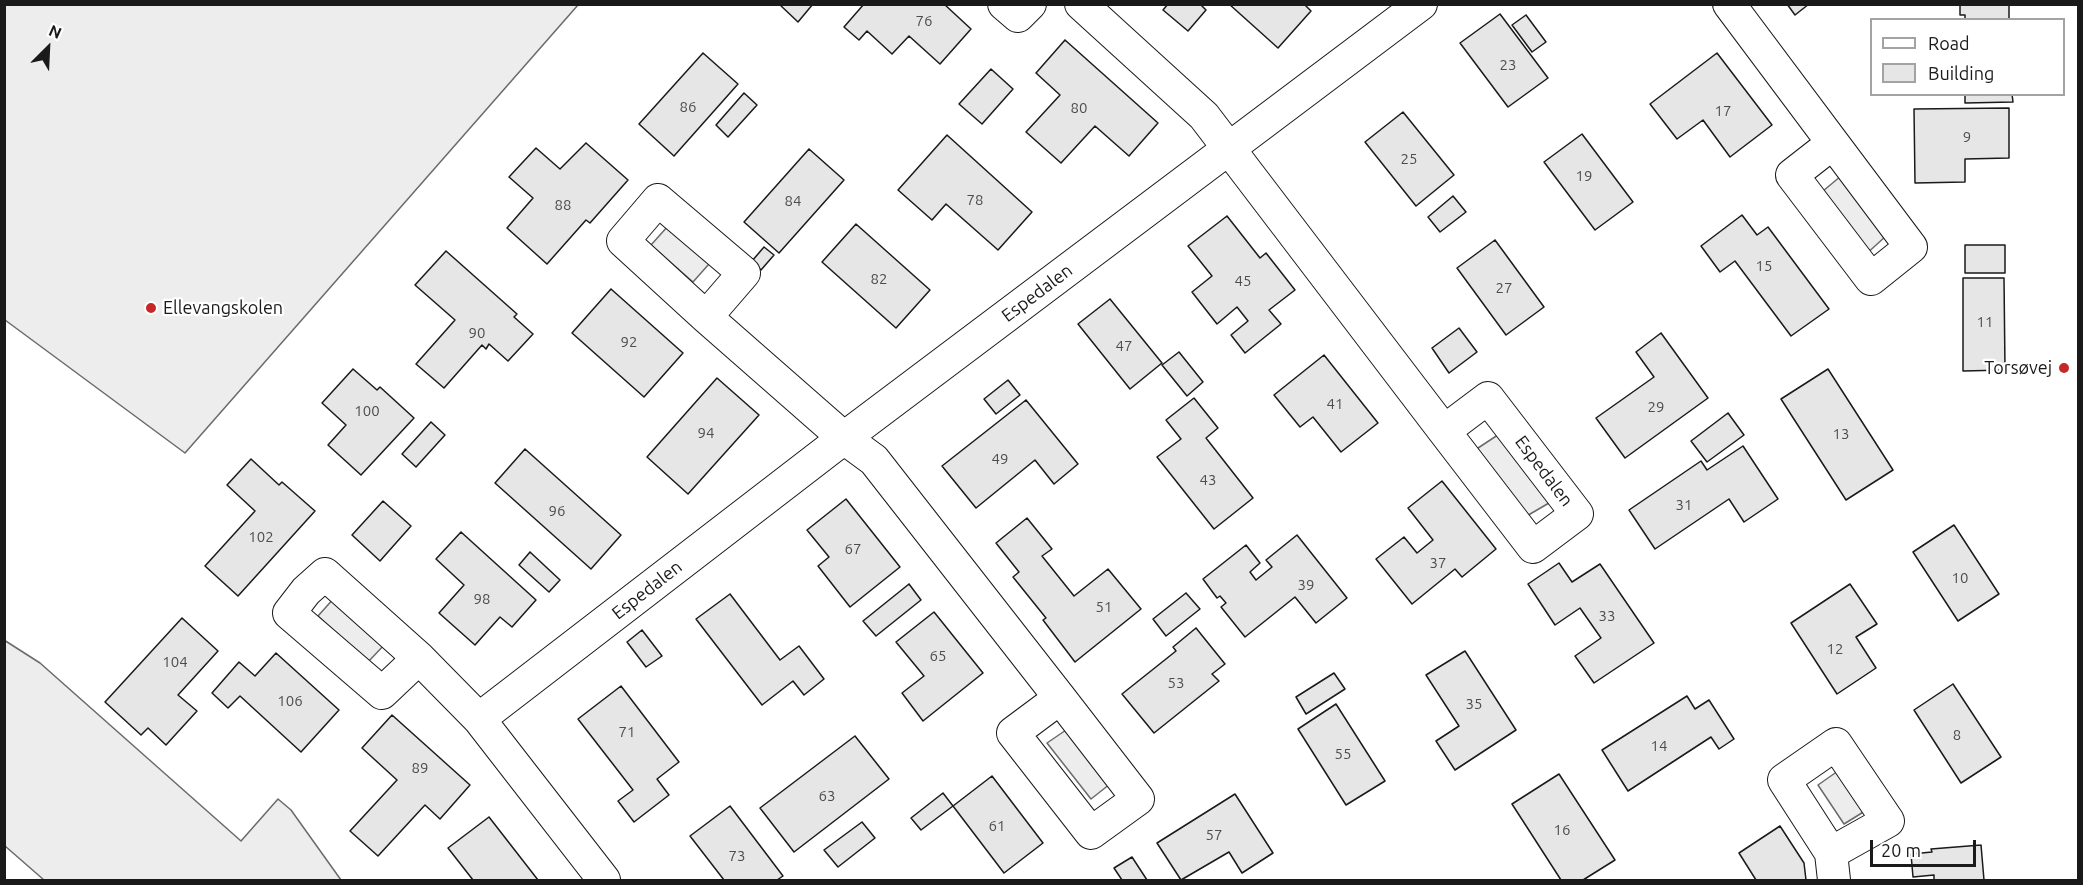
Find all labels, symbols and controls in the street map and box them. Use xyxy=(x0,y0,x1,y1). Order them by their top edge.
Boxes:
house number: 76 xyxy=(916,12,932,30)
north arrow xyxy=(18,18,78,78)
legend xyxy=(1870,18,2065,96)
text: N xyxy=(46,21,64,42)
text: Road xyxy=(1928,33,1970,53)
house number: 23 xyxy=(1500,56,1516,74)
text: Building xyxy=(1928,63,1994,83)
house number: 86 xyxy=(680,98,696,116)
house number: 80 xyxy=(1071,99,1087,117)
house number: 17 xyxy=(1715,102,1731,120)
house number: 9 xyxy=(1963,128,1971,146)
house number: 25 xyxy=(1401,150,1417,168)
house number: 19 xyxy=(1576,167,1592,185)
house number: 78 xyxy=(967,191,983,209)
house number: 84 xyxy=(785,192,801,210)
house number: 88 xyxy=(555,196,571,214)
house number: 15 xyxy=(1756,257,1772,275)
street label: Espedalen xyxy=(997,259,1077,327)
house number: 82 xyxy=(871,270,887,288)
house number: 45 xyxy=(1235,272,1251,290)
house number: 27 xyxy=(1496,279,1512,297)
place label: Ellevangskolen xyxy=(163,297,283,319)
marker: Ellevangskolen xyxy=(144,301,158,315)
house number: 11 xyxy=(1977,313,1993,331)
house number: 90 xyxy=(469,324,485,342)
house number: 92 xyxy=(621,333,637,351)
house number: 47 xyxy=(1116,337,1132,355)
place label: Torsøvej xyxy=(1984,357,2052,379)
marker: Torsøvej xyxy=(2057,361,2071,375)
house number: 41 xyxy=(1327,395,1343,413)
house number: 29 xyxy=(1648,398,1664,416)
house number: 100 xyxy=(354,402,380,420)
house number: 94 xyxy=(698,424,714,442)
house number: 13 xyxy=(1833,425,1849,443)
street label: Espedalen xyxy=(1510,431,1578,511)
house number: 49 xyxy=(992,450,1008,468)
house number: 43 xyxy=(1200,471,1216,489)
house number: 31 xyxy=(1676,496,1692,514)
house number: 96 xyxy=(549,502,565,520)
house number: 102 xyxy=(248,528,274,546)
house number: 67 xyxy=(845,540,861,558)
house number: 37 xyxy=(1430,554,1446,572)
street label: Espedalen xyxy=(608,556,686,624)
house number: 10 xyxy=(1952,569,1968,587)
house number: 39 xyxy=(1298,576,1314,594)
house number: 98 xyxy=(474,590,490,608)
house number: 51 xyxy=(1096,598,1112,616)
house number: 33 xyxy=(1599,607,1615,625)
house number: 12 xyxy=(1827,640,1843,658)
house number: 65 xyxy=(930,647,946,665)
house number: 104 xyxy=(162,653,188,671)
house number: 53 xyxy=(1168,674,1184,692)
house number: 106 xyxy=(277,692,303,710)
house number: 35 xyxy=(1466,695,1482,713)
house number: 71 xyxy=(619,723,635,741)
house number: 8 xyxy=(1953,726,1961,744)
house number: 14 xyxy=(1651,737,1667,755)
house number: 55 xyxy=(1335,745,1351,763)
house number: 89 xyxy=(412,759,428,777)
house number: 63 xyxy=(819,787,835,805)
house number: 61 xyxy=(989,817,1005,835)
house number: 16 xyxy=(1554,821,1570,839)
house number: 57 xyxy=(1206,826,1222,844)
scale bar xyxy=(1873,828,1980,866)
text: 20 m xyxy=(1881,840,1921,860)
house number: 73 xyxy=(729,847,745,865)

